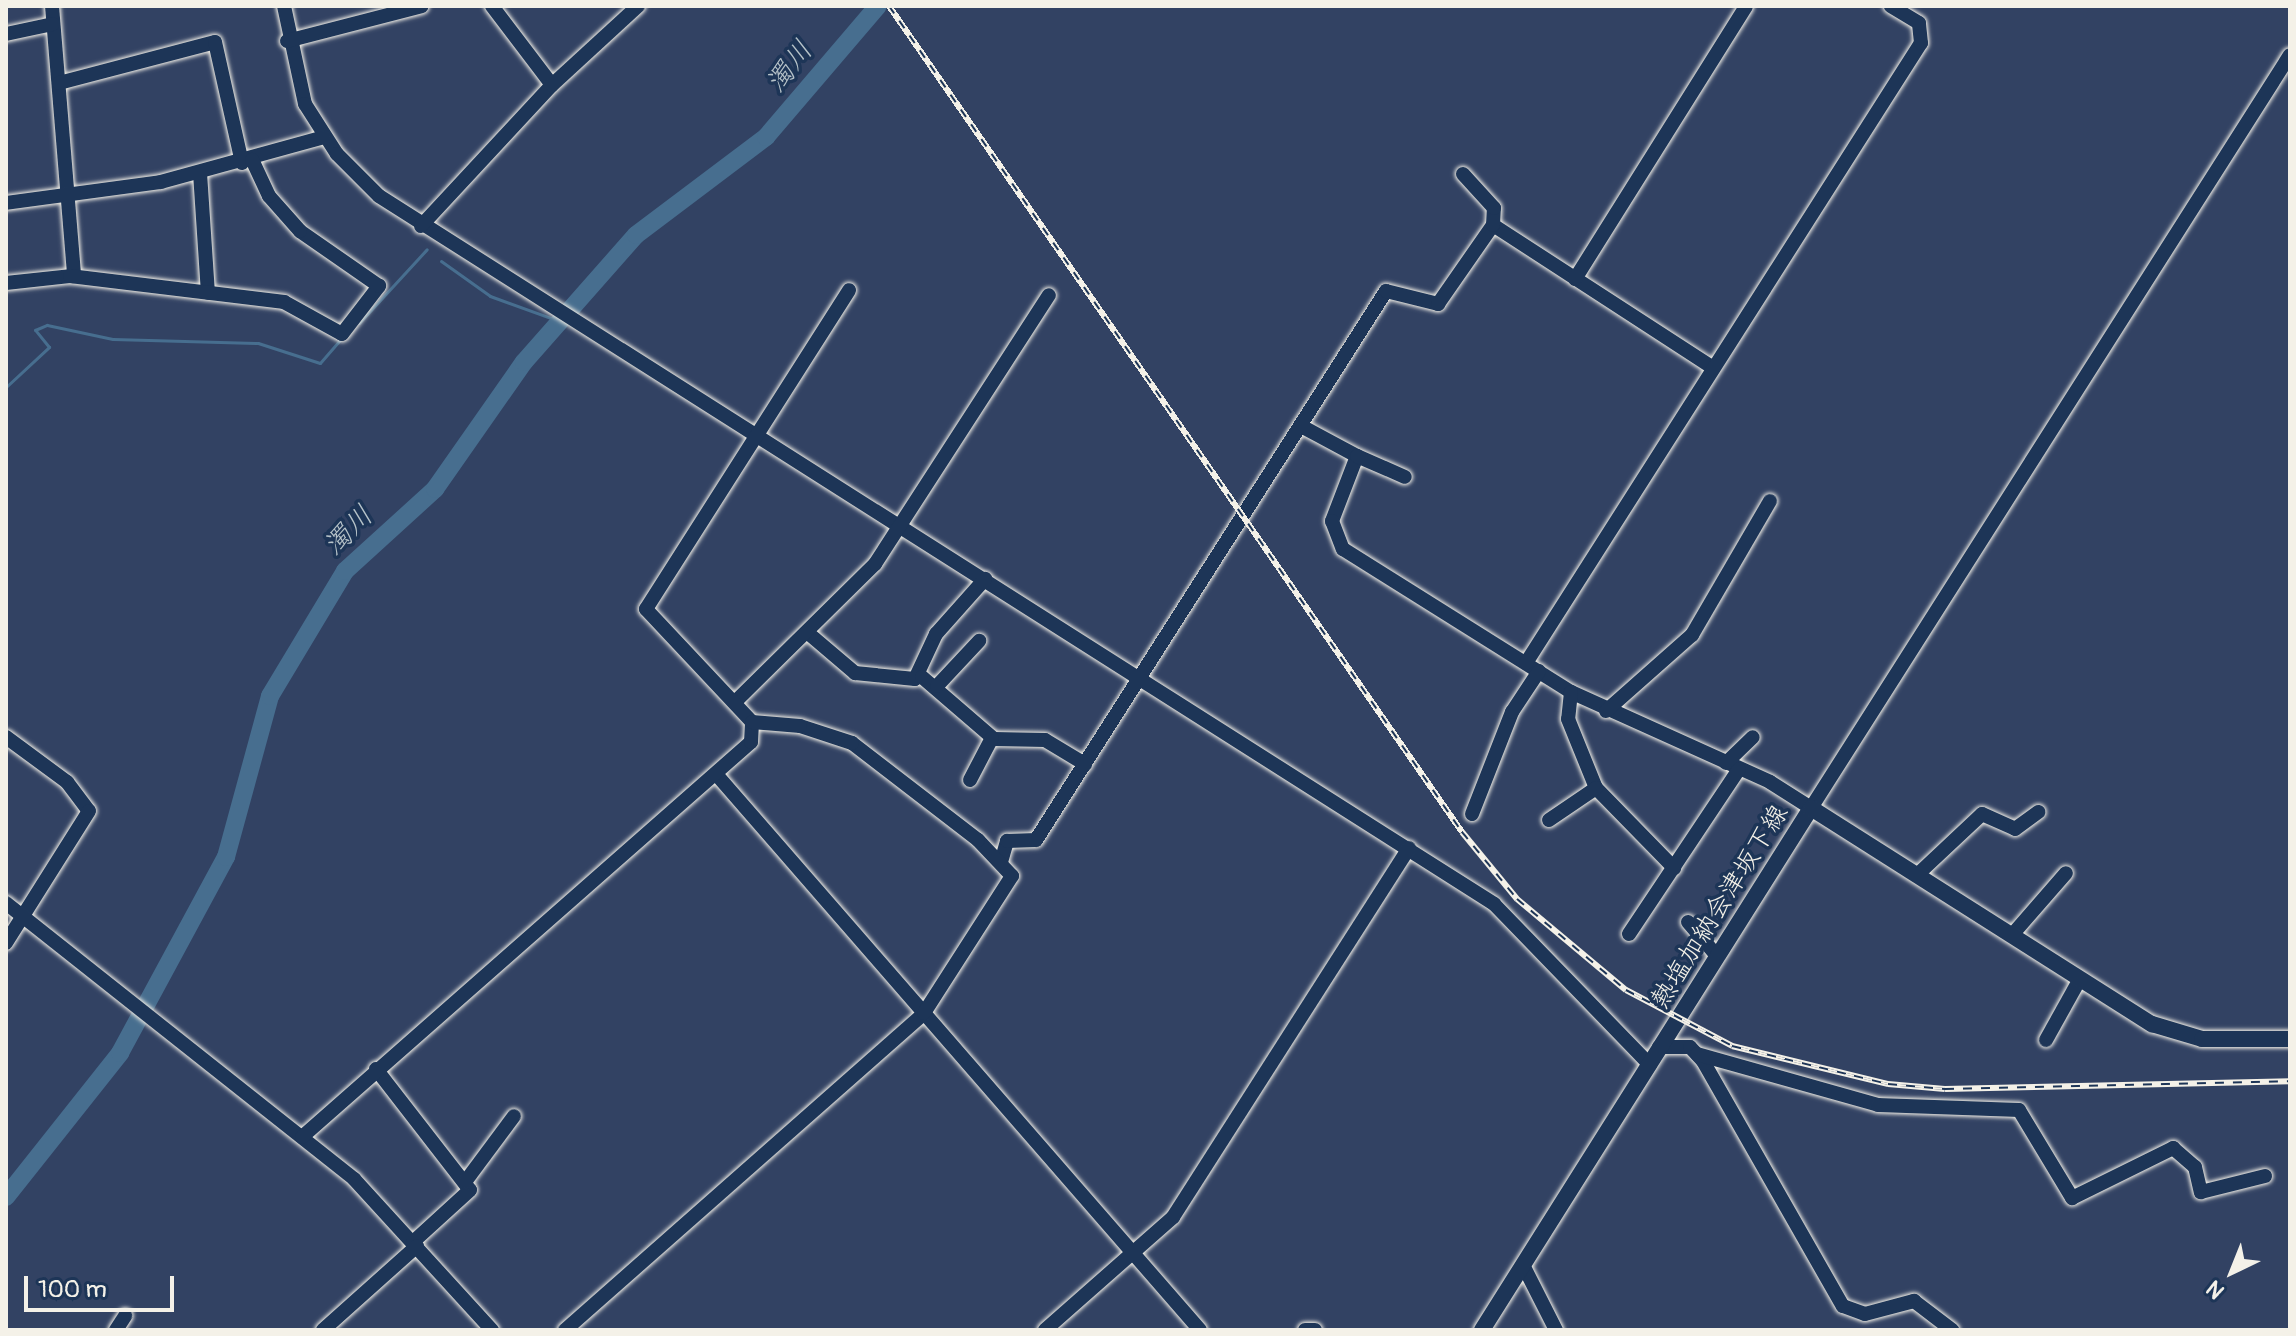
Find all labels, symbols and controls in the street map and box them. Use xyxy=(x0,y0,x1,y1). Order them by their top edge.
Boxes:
water label: 濁川 xyxy=(760,35,820,99)
water label: 濁川 xyxy=(317,499,381,563)
street label: 熱塩加納会津坂下線 xyxy=(1645,800,1795,1014)
north arrow xyxy=(2192,1232,2272,1312)
scale bar xyxy=(28,1260,178,1310)
text: N xyxy=(2201,1274,2231,1305)
text: 100 m xyxy=(38,1275,107,1304)

